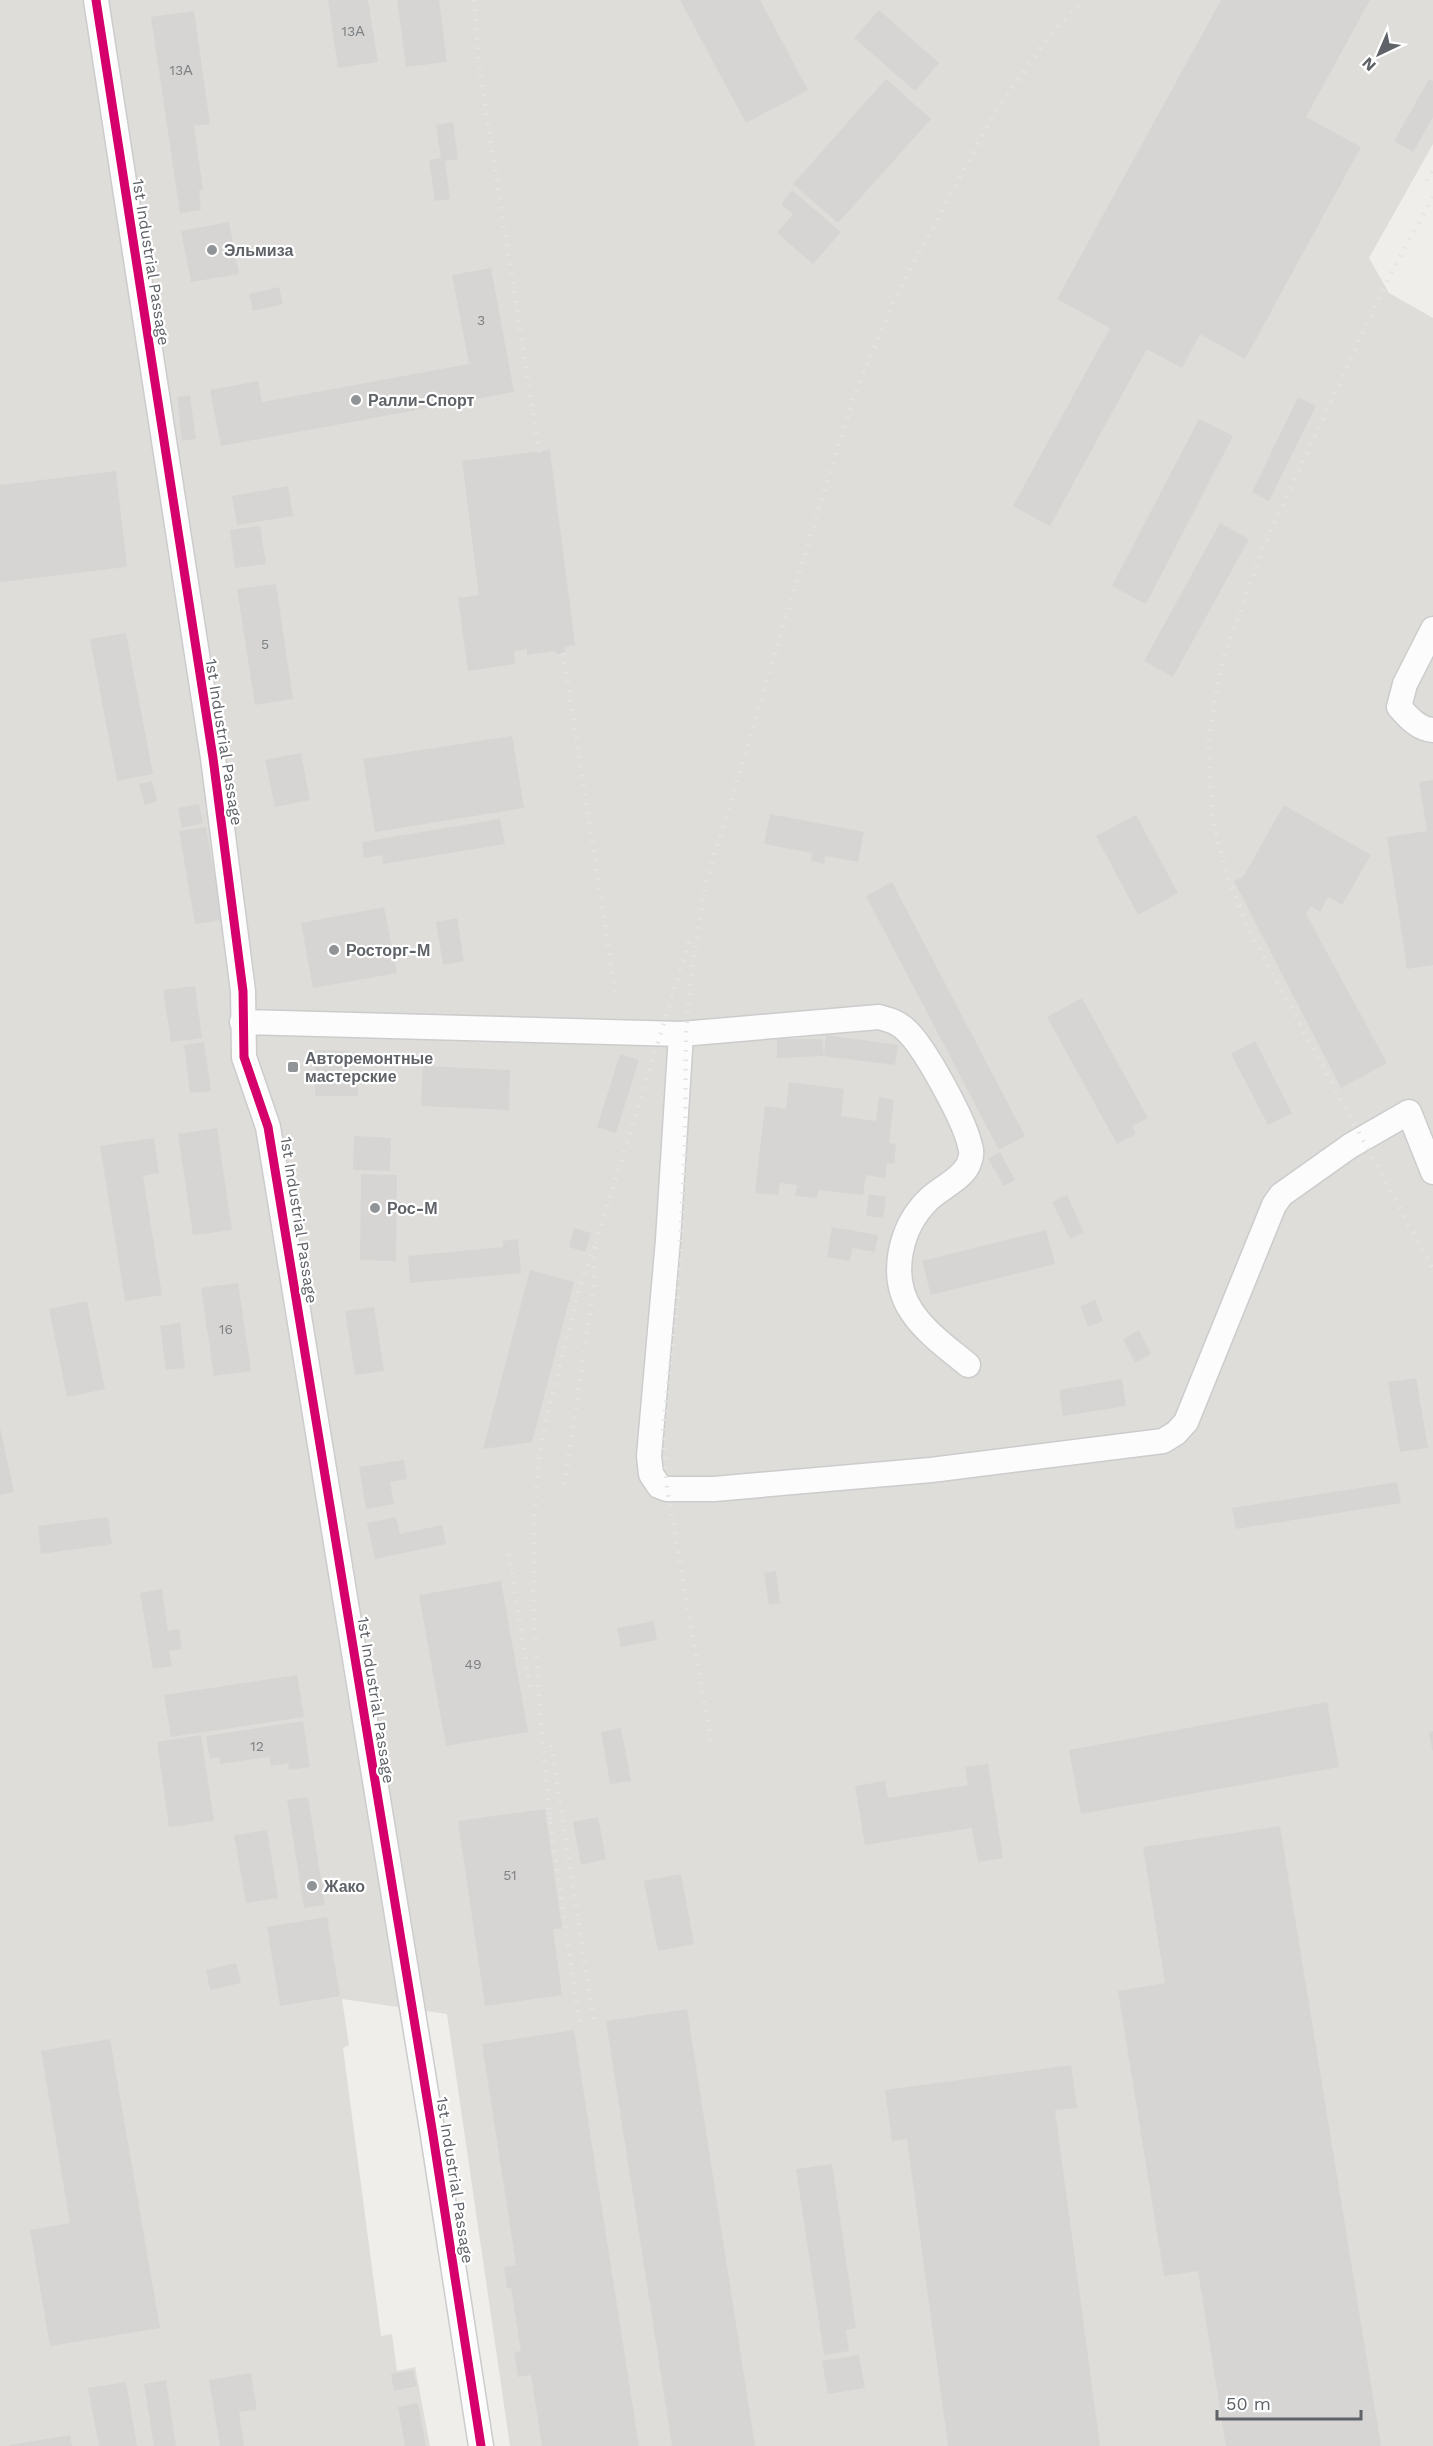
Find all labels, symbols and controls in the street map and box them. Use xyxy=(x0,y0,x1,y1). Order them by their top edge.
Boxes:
house number: 13А xyxy=(342,23,365,39)
north arrow xyxy=(1349,24,1409,84)
text: N xyxy=(1358,53,1380,75)
house number: 13А xyxy=(170,62,193,78)
street label: 1st Industrial Passage xyxy=(128,177,174,347)
place label: Эльмиза xyxy=(224,241,293,260)
marker: Эльмиза xyxy=(205,243,219,257)
house number: 3 xyxy=(477,312,485,328)
place label: Ралли-Спорт xyxy=(368,391,475,410)
marker: Ралли-Спорт xyxy=(349,393,363,407)
house number: 5 xyxy=(261,636,269,652)
street label: 1st Industrial Passage xyxy=(201,657,247,827)
place label: Росторг-М xyxy=(346,941,430,960)
marker: Росторг-М xyxy=(327,943,341,957)
place label: Авторемонтные мастерские xyxy=(305,1049,433,1086)
marker: Авторемонтные мастерские xyxy=(286,1060,300,1074)
street label: 1st Industrial Passage xyxy=(276,1135,322,1305)
place label: Рос-М xyxy=(387,1199,438,1218)
marker: Рос-М xyxy=(368,1201,382,1215)
house number: 16 xyxy=(219,1321,233,1337)
street label: 1st Industrial Passage xyxy=(353,1615,399,1785)
house number: 49 xyxy=(464,1656,482,1672)
house number: 12 xyxy=(250,1738,264,1754)
house number: 51 xyxy=(503,1867,517,1883)
place label: Жако xyxy=(323,1877,365,1896)
marker: Жако xyxy=(305,1879,319,1893)
street label: 1st Industrial Passage xyxy=(432,2095,478,2265)
scale bar xyxy=(1217,2383,1361,2421)
text: 50 m xyxy=(1226,2393,1271,2414)

